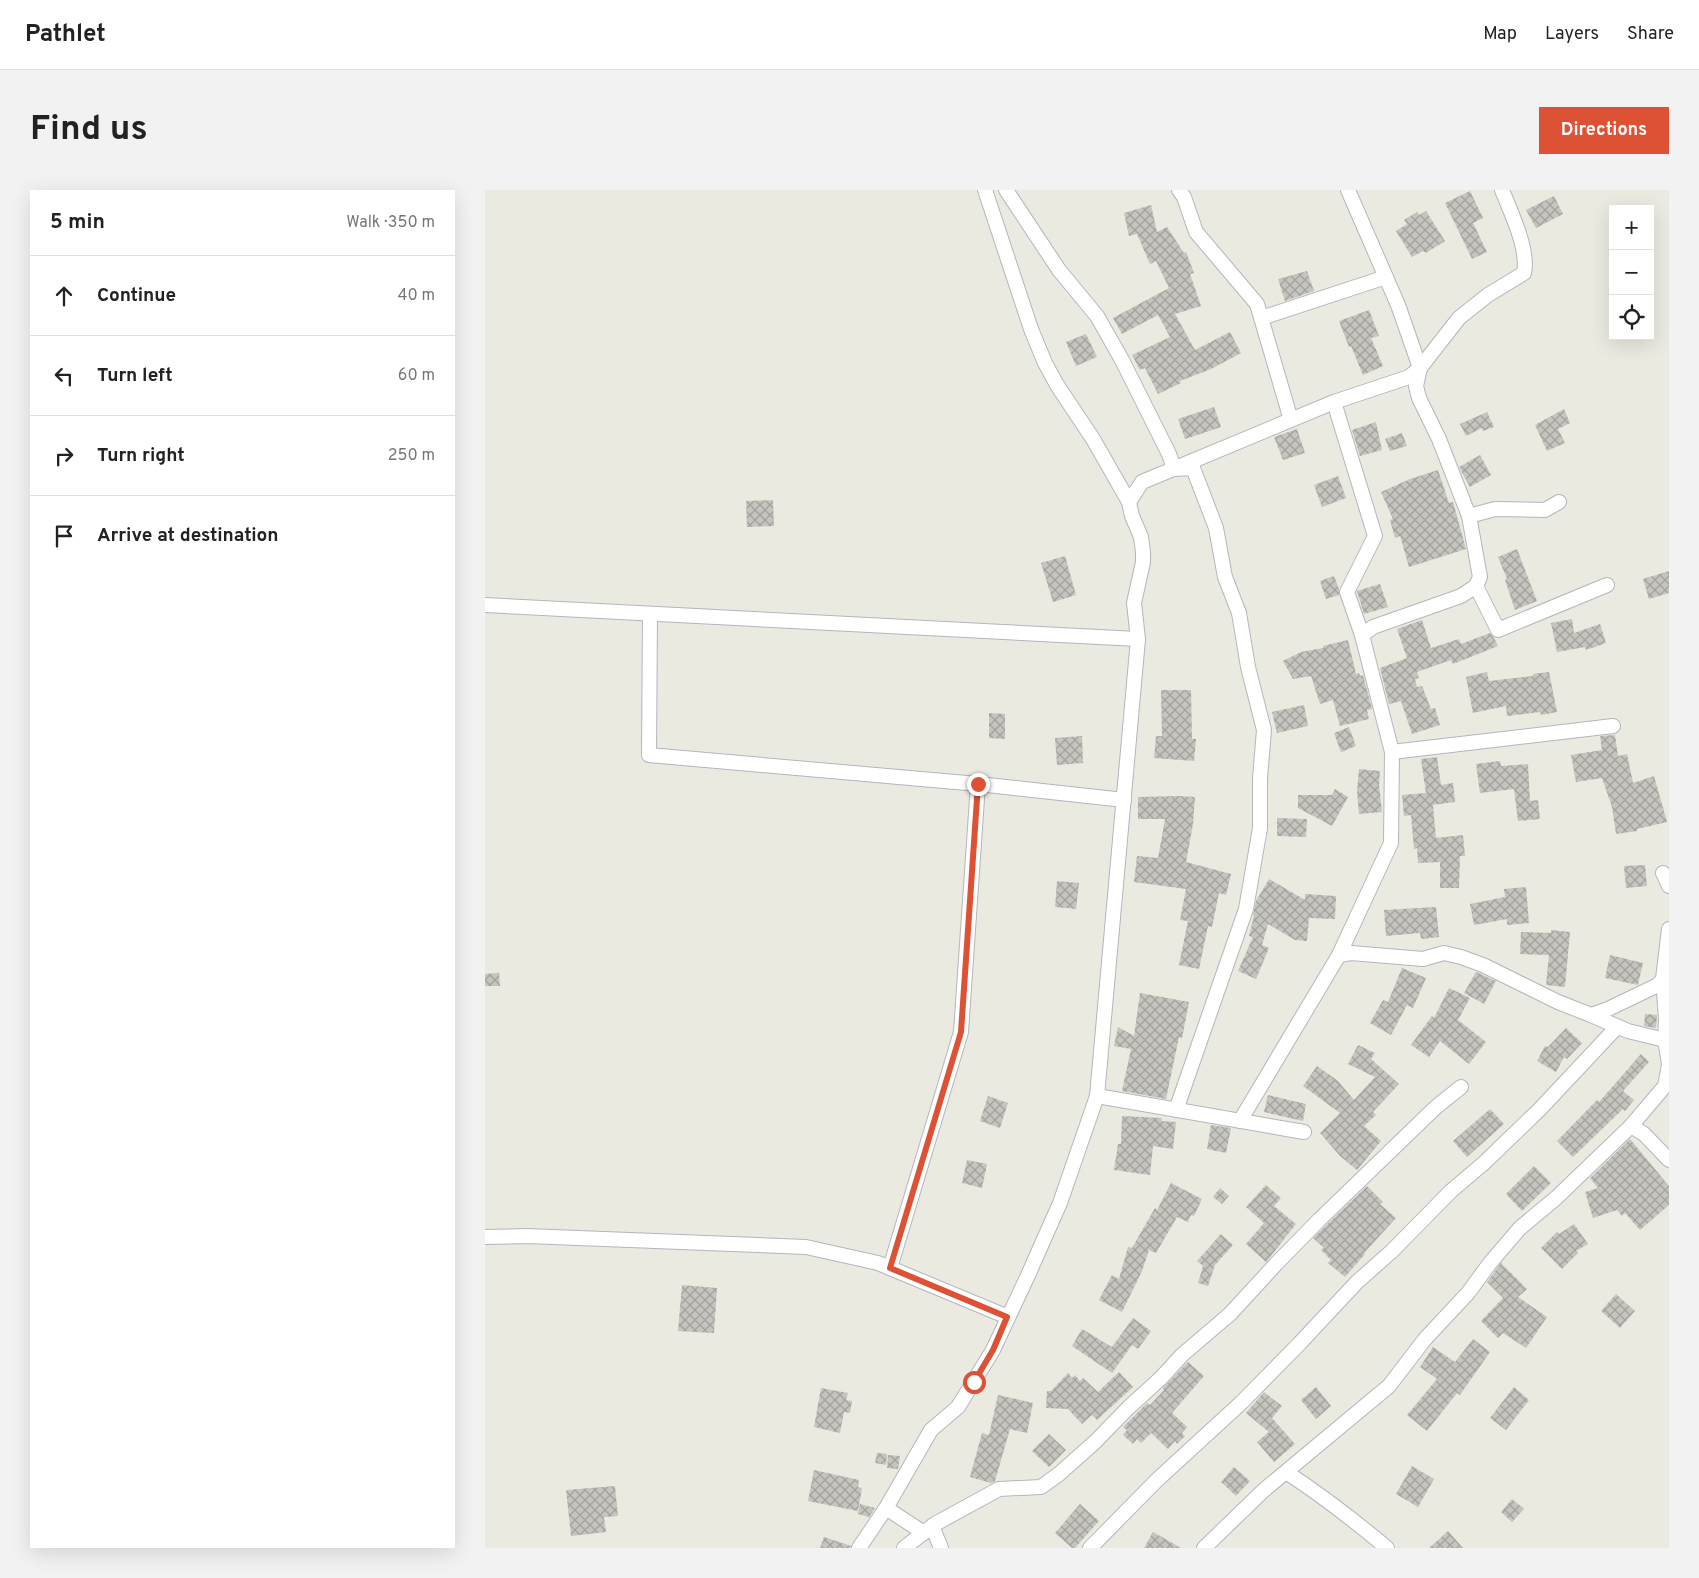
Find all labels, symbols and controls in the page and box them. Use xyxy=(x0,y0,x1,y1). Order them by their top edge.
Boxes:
text: Pathlet xyxy=(25,20,106,50)
text: Map xyxy=(1483,23,1517,46)
text: Layers xyxy=(1545,23,1599,46)
text: Share xyxy=(1627,23,1674,46)
button: Directions xyxy=(1539,107,1669,154)
text: Find us xyxy=(30,108,148,152)
map controls xyxy=(1609,205,1654,340)
button: + xyxy=(1609,205,1654,250)
text: 5 min xyxy=(50,209,105,236)
text: Walk · 350 m xyxy=(346,213,435,233)
button: − xyxy=(1609,250,1654,295)
icon: ahead xyxy=(50,282,78,310)
text: Continue xyxy=(97,284,176,308)
text: 40 m xyxy=(397,286,435,306)
button: locate xyxy=(1609,295,1654,340)
icon: left xyxy=(50,362,78,390)
text: Turn left xyxy=(97,364,173,388)
text: 60 m xyxy=(398,366,435,386)
icon: right xyxy=(50,442,78,470)
text: Turn right xyxy=(97,444,185,468)
text: 250 m xyxy=(388,446,435,466)
icon: arrive xyxy=(50,522,78,550)
text: Arrive at destination xyxy=(97,524,278,548)
route end xyxy=(967,773,990,796)
route start xyxy=(963,1371,986,1394)

